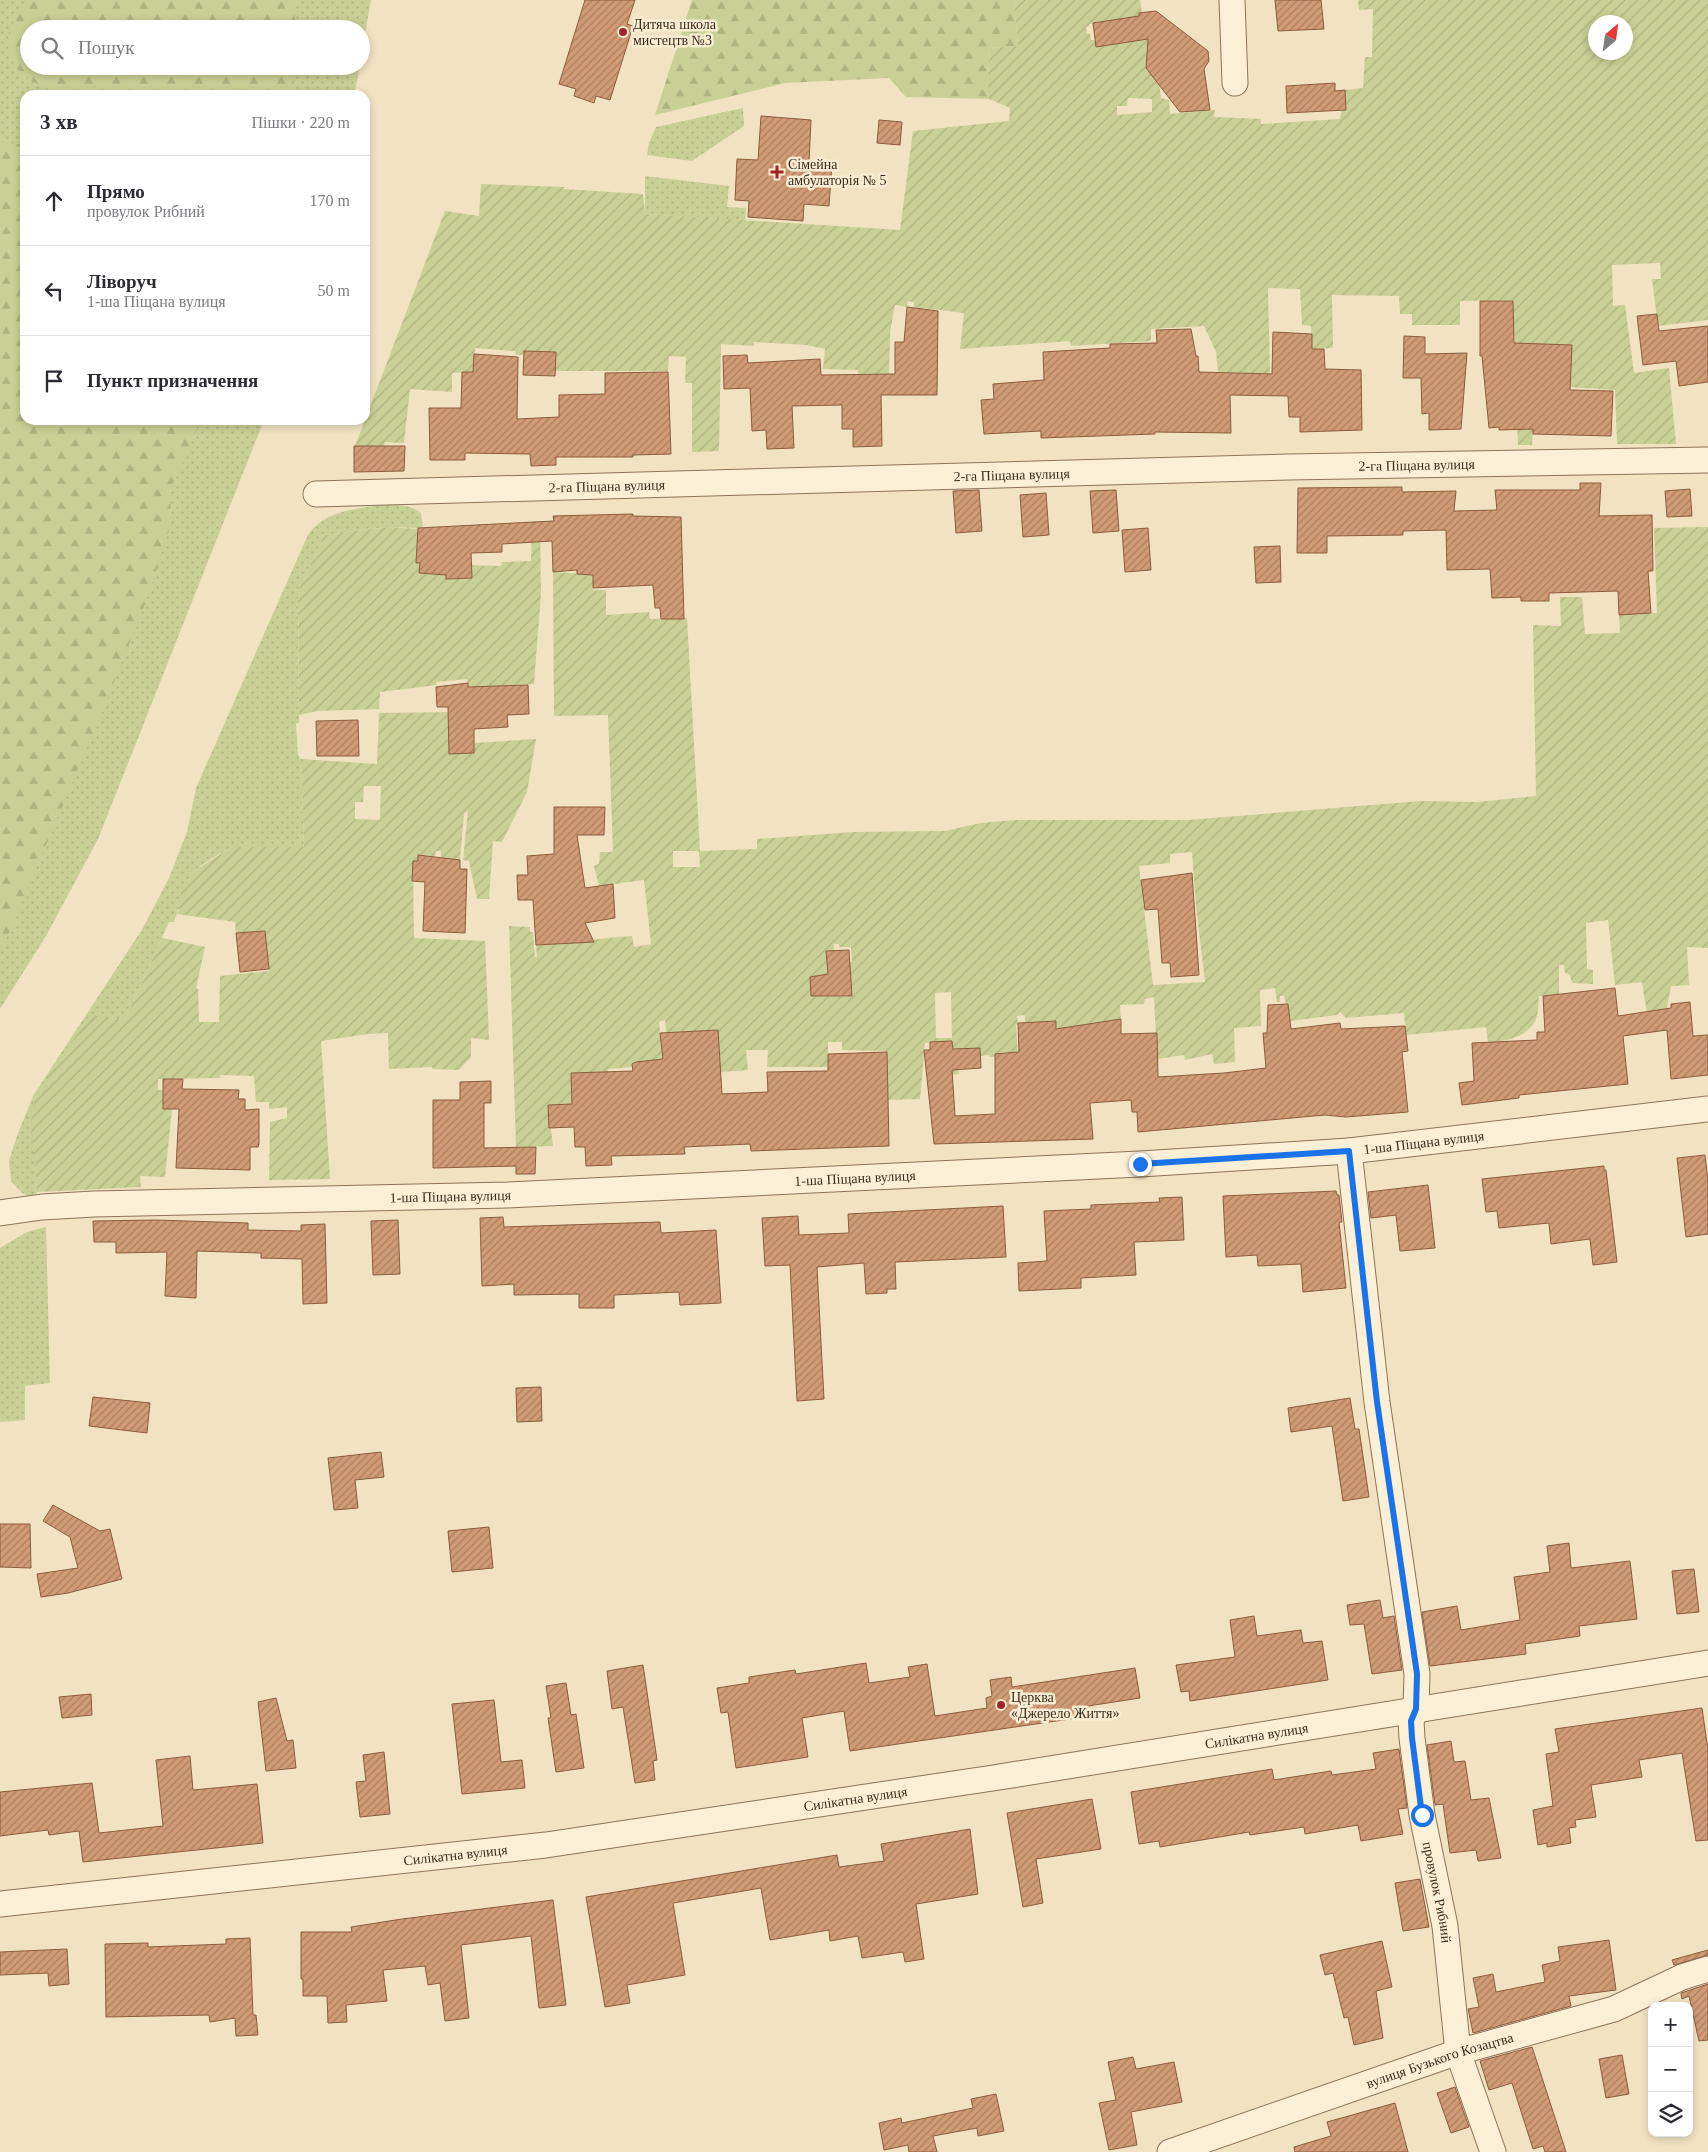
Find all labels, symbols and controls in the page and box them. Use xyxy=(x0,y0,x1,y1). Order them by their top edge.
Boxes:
north arrow xyxy=(1588,15,1633,60)
place label: Дитяча школа мистецтв №3 xyxy=(633,17,717,48)
search box xyxy=(20,20,370,75)
marker: Дитяча школа мистецтв №3 xyxy=(617,26,629,38)
icon: search xyxy=(38,34,66,62)
text: Пошук xyxy=(78,37,135,58)
text: 3 хв xyxy=(40,110,78,134)
text: Пішки · 220 m xyxy=(252,114,350,131)
place label: Сімейна амбулаторія № 5 xyxy=(788,157,887,188)
marker: Сімейна амбулаторія № 5 xyxy=(770,165,784,179)
text: Прямо xyxy=(87,181,145,202)
icon: ahead xyxy=(40,187,68,215)
text: 170 m xyxy=(310,192,350,209)
text: провулок Рибний xyxy=(87,203,205,220)
text: Ліворуч xyxy=(87,271,157,292)
icon: left xyxy=(40,277,68,305)
text: 50 m xyxy=(318,282,350,299)
text: 1-ша Піщана вулиця xyxy=(87,293,226,310)
icon: arrive xyxy=(40,367,68,395)
text: Пункт призначення xyxy=(87,370,258,391)
street label: 2-га Піщана вулиця xyxy=(1358,456,1475,473)
street label: 2-га Піщана вулиця xyxy=(953,466,1071,484)
street label: 2-га Піщана вулиця xyxy=(549,477,666,495)
street label: 1-ша Піщана вулиця xyxy=(1363,1128,1485,1157)
route end xyxy=(1129,1153,1152,1176)
street label: 1-ша Піщана вулиця xyxy=(794,1167,917,1188)
street label: 1-ша Піщана вулиця xyxy=(390,1187,512,1205)
place label: Церква «Джерело Життя» xyxy=(1011,1690,1119,1721)
marker: Церква «Джерело Життя» xyxy=(995,1699,1007,1711)
street label: Силікатна вулиця xyxy=(1204,1720,1310,1751)
street label: Силікатна вулиця xyxy=(803,1783,909,1814)
route start xyxy=(1411,1804,1434,1827)
street label: провулок Рибний xyxy=(1420,1840,1454,1944)
street label: Силікатна вулиця xyxy=(403,1842,509,1868)
map controls xyxy=(1648,2002,1693,2137)
button: + xyxy=(1648,2002,1693,2047)
street label: вулиця Бузького Козацтва xyxy=(1364,2029,1516,2091)
button: − xyxy=(1648,2047,1693,2092)
button: layers xyxy=(1648,2092,1693,2137)

